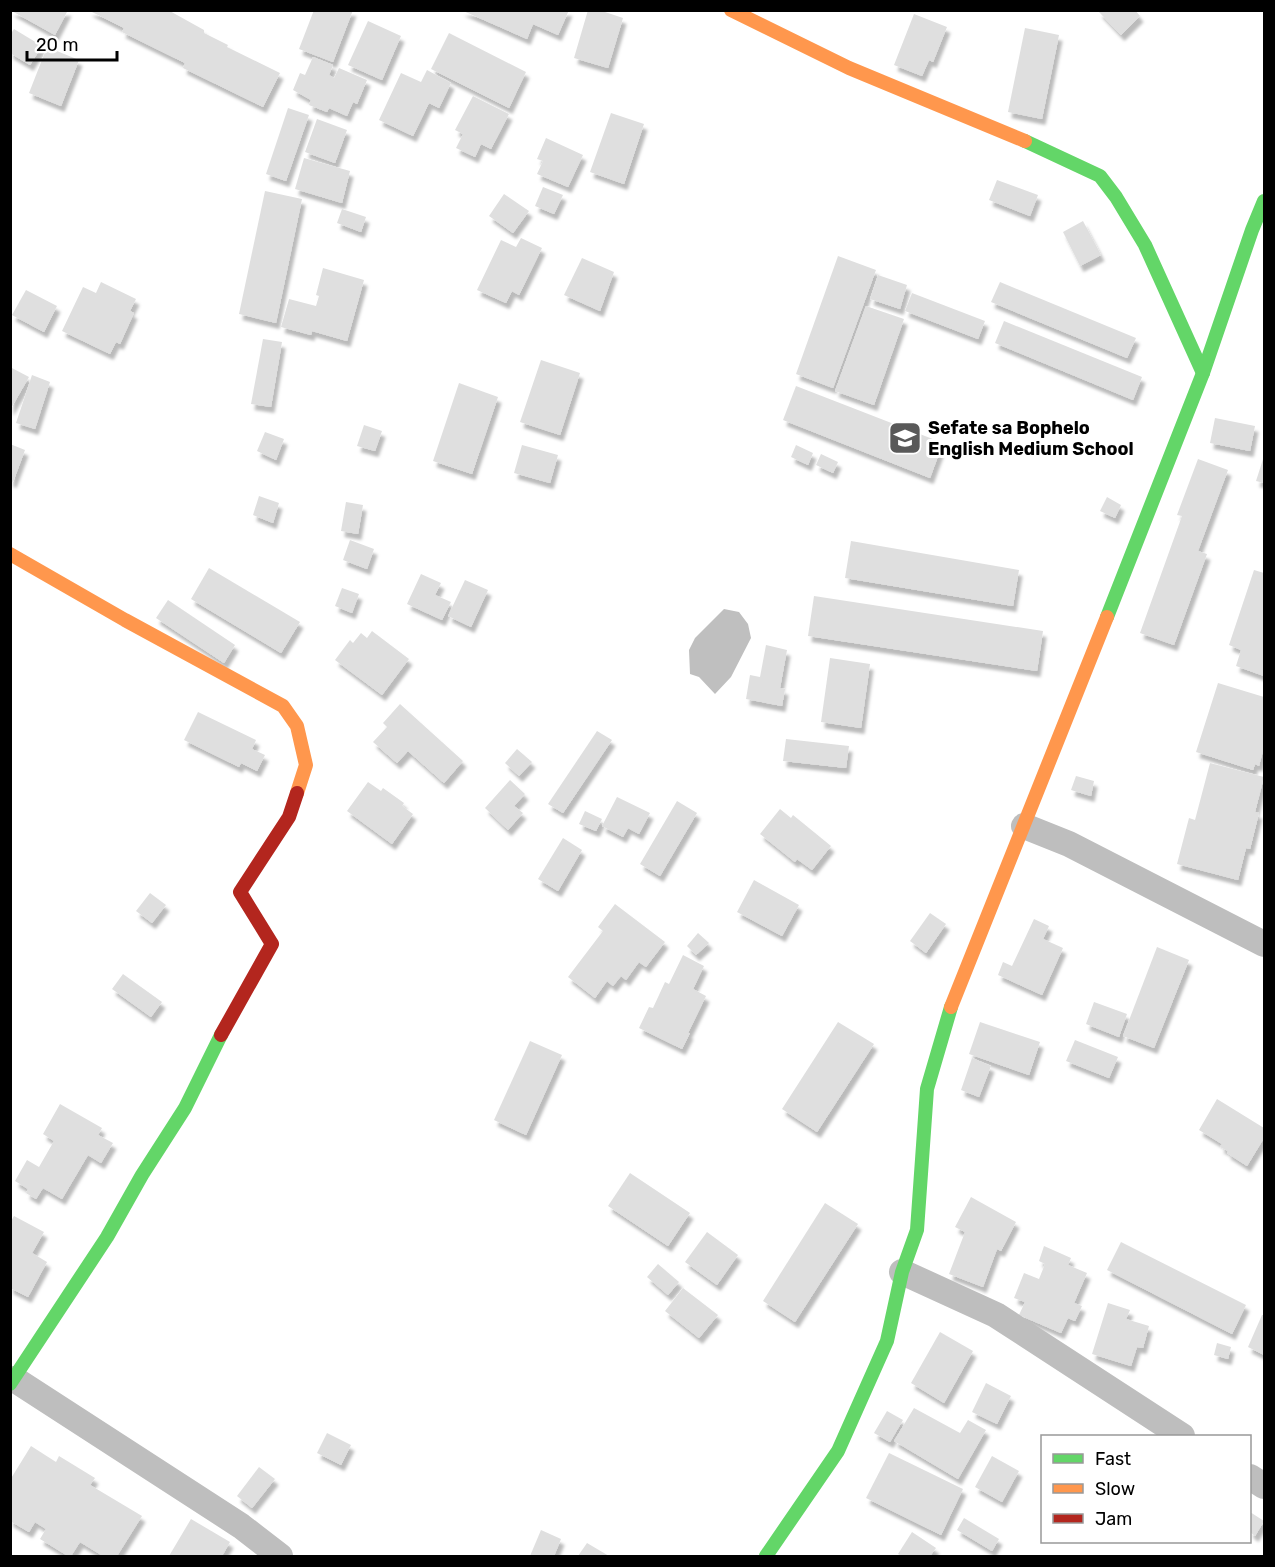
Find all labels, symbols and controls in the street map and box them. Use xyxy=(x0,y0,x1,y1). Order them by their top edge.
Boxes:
scale bar xyxy=(27,24,117,62)
text: 20 m xyxy=(36,34,78,56)
place label: Sefate sa Bophelo English Medium School xyxy=(928,417,1134,460)
school or university icon: Sefate sa Bophelo English Medium School xyxy=(887,420,923,456)
legend xyxy=(1041,1435,1251,1543)
text: Fast xyxy=(1095,1448,1131,1470)
text: Slow xyxy=(1095,1478,1135,1500)
text: Jam xyxy=(1095,1508,1132,1530)

